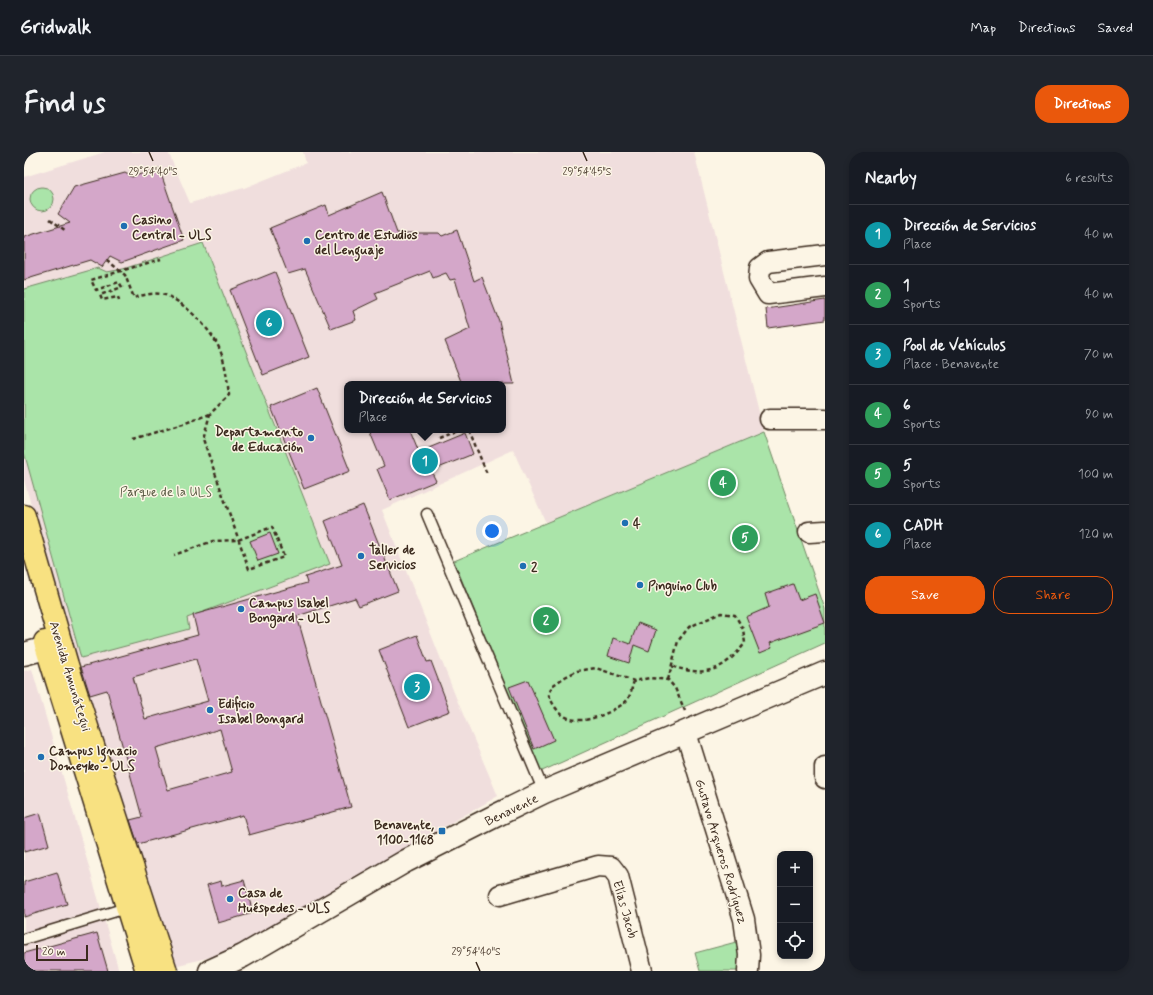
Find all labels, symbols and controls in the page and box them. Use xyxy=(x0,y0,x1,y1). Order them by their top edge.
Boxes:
text: Gridwalk xyxy=(20,15,91,40)
text: Map xyxy=(970,19,996,37)
text: Directions xyxy=(1018,19,1076,37)
text: Saved xyxy=(1098,19,1133,37)
button: Directions xyxy=(1035,85,1129,123)
text: Find us xyxy=(24,86,105,123)
text: 29°54'40"S xyxy=(128,165,178,179)
text: 29°54'45"S xyxy=(563,165,612,179)
text: Nearby xyxy=(865,167,917,189)
text: 6 results xyxy=(1065,170,1113,187)
place label: Casino Central - ULS xyxy=(132,212,212,244)
text: Dirección de Servicios xyxy=(903,216,1036,236)
marker: Casino Central - ULS xyxy=(119,221,129,231)
text: 1 xyxy=(875,226,881,243)
text: 40 m xyxy=(1084,226,1113,243)
place label: Centro de Estudios del Lenguaje xyxy=(315,227,418,262)
marker: Centro de Estudios del Lenguaje xyxy=(302,236,312,246)
text: Place xyxy=(903,236,932,253)
text: 1 xyxy=(903,276,910,296)
text: 2 xyxy=(875,286,881,303)
text: 40 m xyxy=(1084,286,1113,303)
text: Sports xyxy=(903,296,941,313)
pin: 6 xyxy=(256,308,282,338)
text: Pool de Vehículos xyxy=(903,336,1006,356)
text: 3 xyxy=(875,346,881,363)
text: 70 m xyxy=(1084,346,1113,363)
text: Place · Benavente xyxy=(903,356,999,373)
popup xyxy=(344,381,506,433)
text: Dirección de Servicios xyxy=(358,389,492,409)
text: 6 xyxy=(903,396,911,416)
text: 4 xyxy=(874,406,882,423)
text: 90 m xyxy=(1085,406,1113,423)
text: Place xyxy=(358,409,387,426)
text: Sports xyxy=(903,416,941,433)
place label: Departamento de Educación xyxy=(215,424,304,456)
marker: Departamento de Educación xyxy=(306,433,316,443)
pin: 1 xyxy=(412,446,438,476)
text: 5 xyxy=(903,456,912,476)
text: 5 xyxy=(874,466,882,483)
text: 100 m xyxy=(1078,466,1113,483)
pin: 4 xyxy=(710,468,736,498)
text: Sports xyxy=(903,476,941,493)
park label: Parque de la ULS xyxy=(120,484,213,501)
place label: 4 xyxy=(633,516,641,533)
text: CADH xyxy=(903,516,943,536)
marker: 4 xyxy=(620,518,630,528)
your location xyxy=(482,521,502,541)
pin: 5 xyxy=(732,523,758,553)
text: 6 xyxy=(875,526,881,543)
text: 120 m xyxy=(1079,526,1113,543)
text: Place xyxy=(903,536,932,553)
place label: Taller de Servicios xyxy=(369,542,416,574)
marker: Taller de Servicios xyxy=(356,551,366,561)
place label: 2 xyxy=(531,559,538,576)
marker: 2 xyxy=(518,561,528,571)
button: Save xyxy=(865,576,985,614)
button: Share xyxy=(993,576,1113,614)
place label: Pinguino Club xyxy=(648,578,717,597)
marker: Pinguino Club xyxy=(635,580,645,590)
place label: Campus Isabel Bongard - ULS xyxy=(249,595,331,629)
marker: Campus Isabel Bongard - ULS xyxy=(236,604,246,614)
pin: 2 xyxy=(533,605,559,635)
street label: Avenida Amunátegui xyxy=(43,619,94,734)
pin: 3 xyxy=(404,672,430,702)
place label: Edificio Isabel Bongard xyxy=(218,696,304,729)
marker: Edificio Isabel Bongard xyxy=(205,705,215,715)
place label: Campus Ignacio Domeyko - ULS xyxy=(49,743,137,775)
marker: Campus Ignacio Domeyko - ULS xyxy=(36,752,46,762)
street label: Gustavo Arqueros Rodríguez xyxy=(690,777,751,926)
street label: Benavente xyxy=(482,790,541,831)
place label: Benavente, 1100-1168 xyxy=(374,817,434,849)
marker: Benavente, 1100-1168 xyxy=(437,826,447,836)
map controls xyxy=(777,851,813,959)
button: + xyxy=(777,851,813,887)
street label: Elías Jacob xyxy=(608,878,641,940)
place label: Casa de Huéspedes - ULS xyxy=(238,885,331,917)
button: − xyxy=(777,887,813,923)
marker: Casa de Huéspedes - ULS xyxy=(225,894,235,904)
button: locate xyxy=(777,923,813,959)
scale bar xyxy=(36,943,88,962)
text: 20 m xyxy=(42,945,65,959)
text: 29°54'40"S xyxy=(451,945,501,959)

